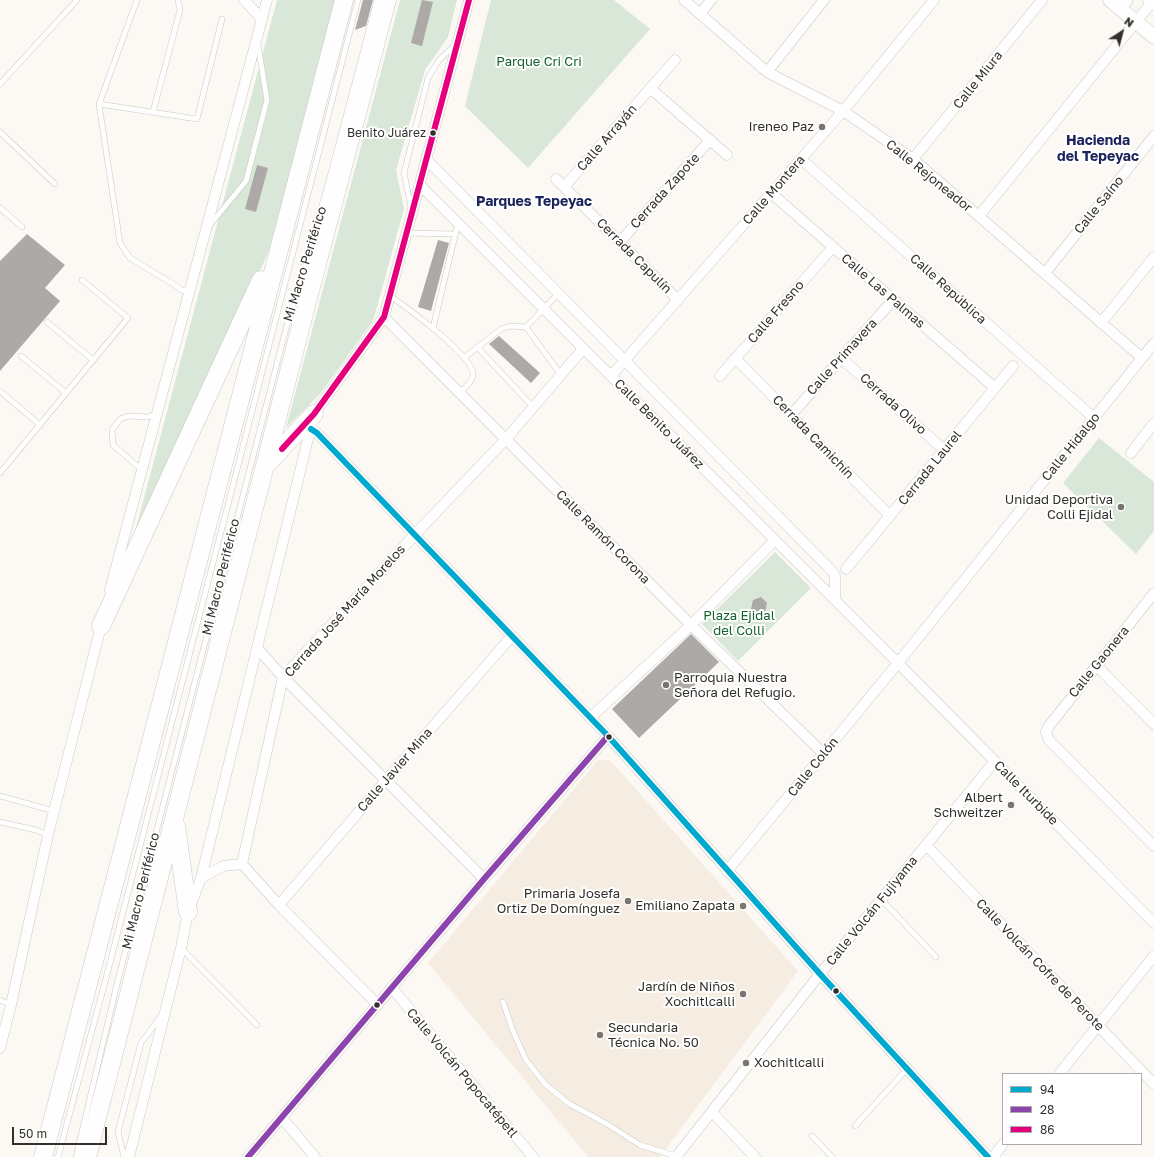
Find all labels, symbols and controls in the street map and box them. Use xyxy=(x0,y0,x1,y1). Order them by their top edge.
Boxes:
north arrow xyxy=(1102,12,1142,52)
text: N xyxy=(1122,14,1137,30)
street label: Calle Miura xyxy=(950,48,1006,112)
park label: Parque Cri Cri xyxy=(496,54,582,70)
street label: Calle Arrayán xyxy=(574,101,640,175)
place label: Ireneo Paz xyxy=(748,119,814,135)
marker: Ireneo Paz xyxy=(817,122,827,132)
place label: Benito Juárez xyxy=(347,126,426,140)
marker: Benito Juárez xyxy=(428,128,438,138)
district label: Hacienda del Tepeyac xyxy=(1057,133,1139,166)
street label: Calle Rejoneador xyxy=(883,136,975,216)
street label: Cerrada Zapote xyxy=(627,150,703,232)
street label: Calle Montera xyxy=(740,152,808,228)
street label: Calle Saíno xyxy=(1071,173,1127,237)
district label: Parques Tepeyac xyxy=(476,194,592,210)
street label: Mi Macro Periférico xyxy=(280,205,330,323)
street label: Cerrada Capulín xyxy=(593,215,675,297)
street label: Calle Las Palmas xyxy=(838,250,928,332)
street label: Calle República xyxy=(907,251,989,327)
street label: Calle Fresno xyxy=(745,277,807,347)
street label: Calle Primavera xyxy=(804,315,880,399)
street label: Cerrada Olivo xyxy=(856,370,930,438)
street label: Calle Benito Juárez xyxy=(611,376,707,472)
street label: Cerrada Camichín xyxy=(769,392,857,482)
street label: Calle Hidalgo xyxy=(1039,410,1103,484)
street label: Cerrada Laurel xyxy=(895,427,965,509)
street label: Calle Ramón Corona xyxy=(553,487,653,587)
place label: Unidad Deportiva Colli Ejidal xyxy=(1005,492,1113,523)
marker: Unidad Deportiva Colli Ejidal xyxy=(1116,502,1126,512)
street label: Mi Macro Periférico xyxy=(199,517,243,637)
street label: Cerrada José María Morelos xyxy=(281,542,409,680)
park label: Plaza Ejidal del Colli xyxy=(703,608,775,639)
street label: Calle Gaonera xyxy=(1065,623,1133,701)
place label: Parroquia Nuestra Señora del Refugio. xyxy=(674,670,796,701)
marker: Parroquia Nuestra Señora del Refugio. xyxy=(661,680,671,690)
street label: Calle Javier Mina xyxy=(354,725,436,815)
unlabelled marker xyxy=(604,732,614,742)
street label: Calle Colón xyxy=(784,734,842,800)
street label: Calle Iturbide xyxy=(991,758,1061,828)
place label: Albert Schweitzer xyxy=(934,790,1003,821)
marker: Albert Schweitzer xyxy=(1006,800,1016,810)
street label: Mi Macro Periférico xyxy=(119,831,163,951)
street label: Calle Volcán Fujiyama xyxy=(823,853,921,969)
place label: Primaria Josefa Ortiz De Domínguez xyxy=(497,886,620,917)
marker: Primaria Josefa Ortiz De Domínguez xyxy=(623,896,633,906)
street label: Calle Volcán Cofre de Perote xyxy=(973,896,1107,1034)
place label: Emiliano Zapata xyxy=(635,898,735,914)
marker: Emiliano Zapata xyxy=(738,901,748,911)
place label: Jardín de Niños Xochitlcalli xyxy=(638,979,735,1010)
unlabelled marker xyxy=(831,986,841,996)
marker: Jardín de Niños Xochitlcalli xyxy=(738,989,748,999)
unlabelled marker xyxy=(372,1000,382,1010)
street label: Calle Volcán Popocatépetl xyxy=(403,1005,521,1141)
place label: Secundaria Técnica No. 50 xyxy=(608,1020,699,1051)
marker: Secundaria Técnica No. 50 xyxy=(595,1030,605,1040)
place label: Xochitlcalli xyxy=(754,1055,824,1071)
marker: Xochitlcalli xyxy=(741,1058,751,1068)
legend xyxy=(1002,1073,1142,1145)
text: 94 xyxy=(1040,1082,1055,1097)
text: 28 xyxy=(1040,1102,1054,1117)
scale bar xyxy=(14,1119,109,1145)
text: 86 xyxy=(1040,1122,1055,1137)
text: 50 m xyxy=(19,1126,47,1141)

